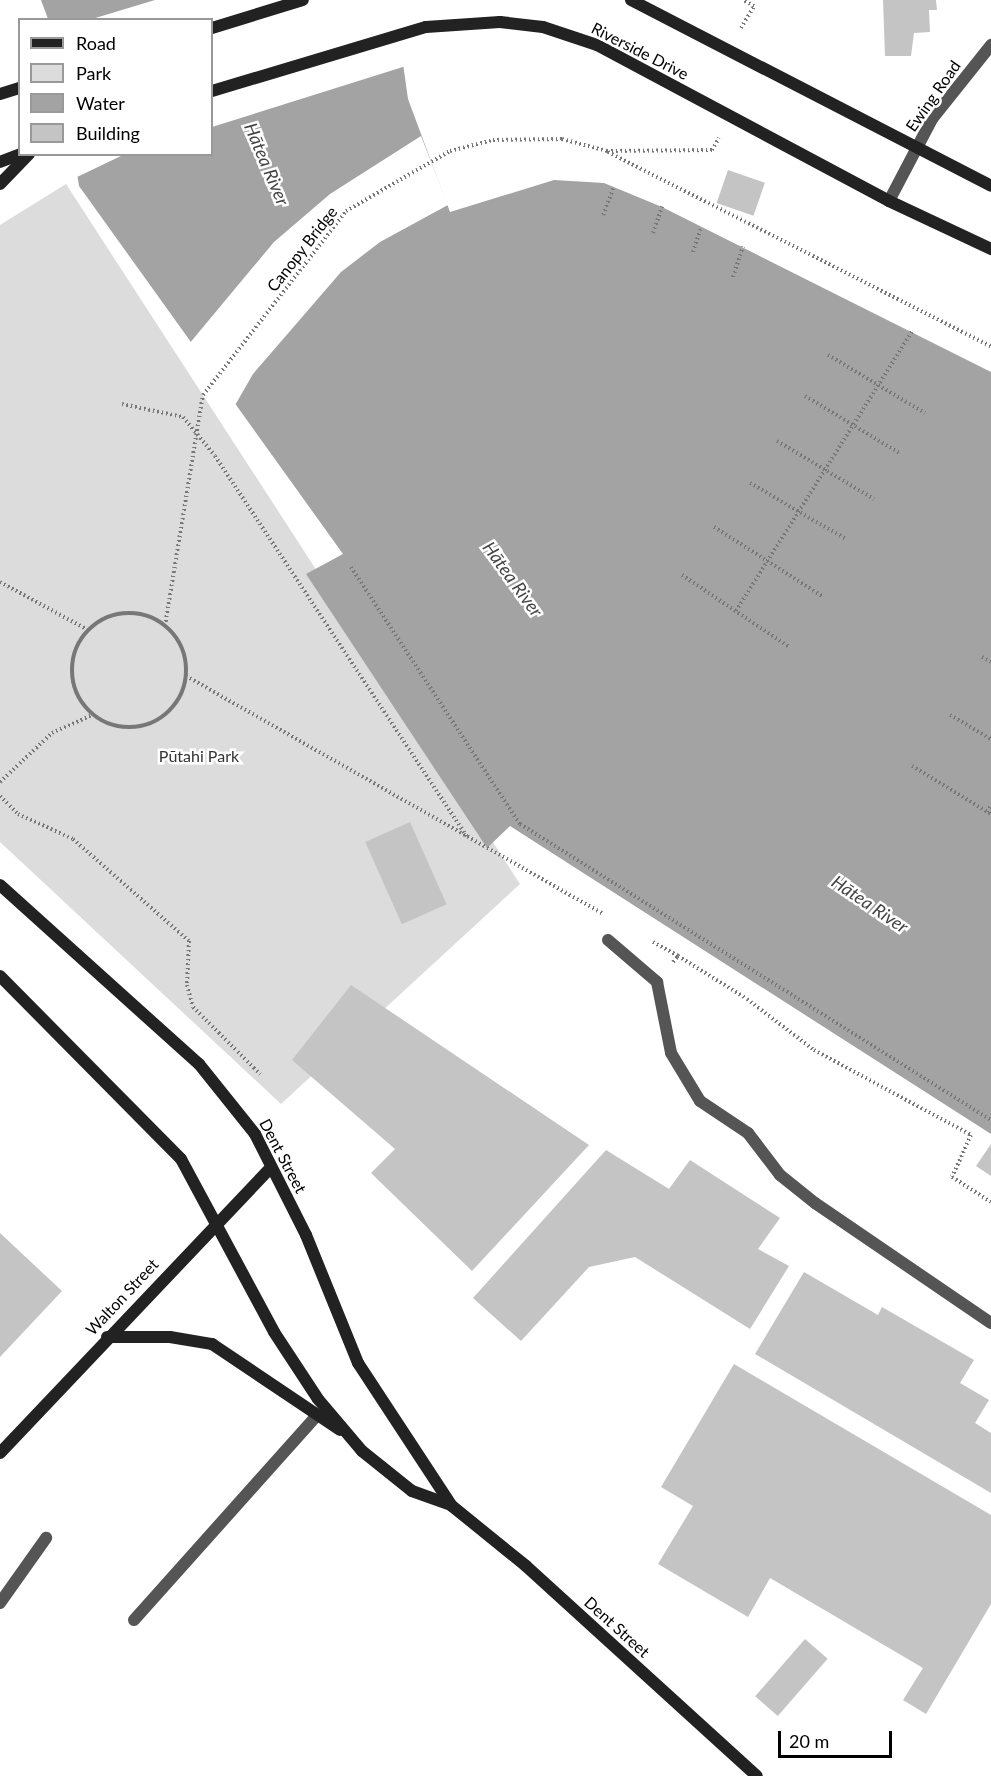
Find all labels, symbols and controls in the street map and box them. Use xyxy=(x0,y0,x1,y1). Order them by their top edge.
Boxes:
legend xyxy=(18,18,213,156)
street label: Riverside Drive xyxy=(588,18,692,84)
text: Road xyxy=(76,32,116,54)
street label: Ewing Road xyxy=(902,57,964,135)
text: Park xyxy=(76,62,111,84)
text: Water xyxy=(76,92,125,114)
water label: Hātea River xyxy=(240,119,294,209)
text: Building xyxy=(76,122,140,144)
street label: Canopy Bridge xyxy=(263,202,341,296)
water label: Hātea River xyxy=(479,537,547,621)
park label: Pūtahi Park xyxy=(159,746,239,766)
water label: Hātea River xyxy=(828,871,912,937)
street label: Dent Street xyxy=(255,1116,311,1196)
street label: Walton Street xyxy=(82,1255,162,1339)
street label: Dent Street xyxy=(580,1593,654,1661)
scale bar xyxy=(781,1719,895,1757)
text: 20 m xyxy=(789,1730,829,1752)

